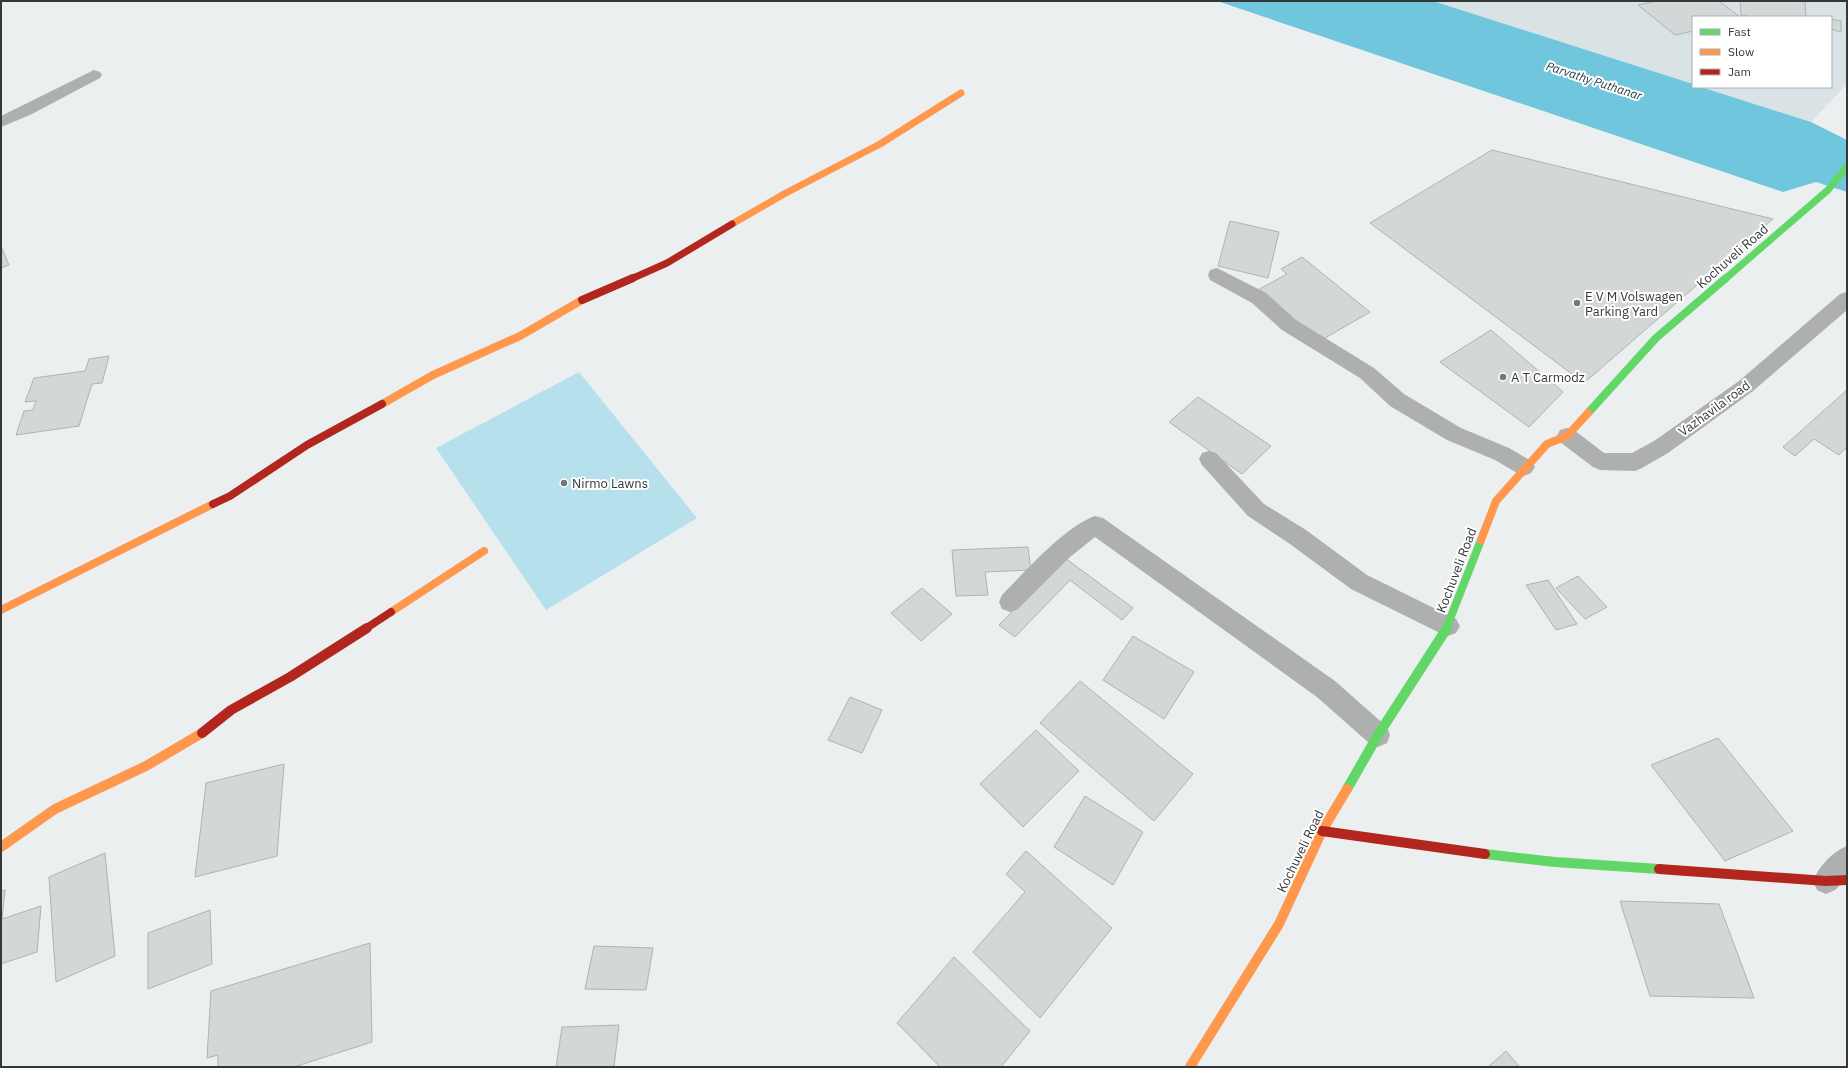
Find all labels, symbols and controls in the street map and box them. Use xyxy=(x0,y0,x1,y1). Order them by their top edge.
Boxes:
legend xyxy=(1692,16,1832,88)
text: Fast xyxy=(1728,24,1751,39)
text: Slow xyxy=(1728,44,1754,59)
water label: Parvathy Puthanar xyxy=(1544,58,1645,103)
text: Jam xyxy=(1728,64,1751,79)
street label: Kochuveli Road xyxy=(1693,221,1772,292)
place label: E V M Volswagen Parking Yard xyxy=(1585,288,1683,320)
marker: E V M Volswagen Parking Yard xyxy=(1572,298,1582,308)
place label: A T Carmodz xyxy=(1511,369,1585,386)
marker: A T Carmodz xyxy=(1498,372,1508,382)
street label: Vazhavila road xyxy=(1675,377,1753,440)
place label: Nirmo Lawns xyxy=(572,475,648,492)
marker: Nirmo Lawns xyxy=(559,478,569,488)
street label: Kochuveli Road xyxy=(1432,525,1480,615)
street label: Kochuveli Road xyxy=(1273,807,1328,895)

